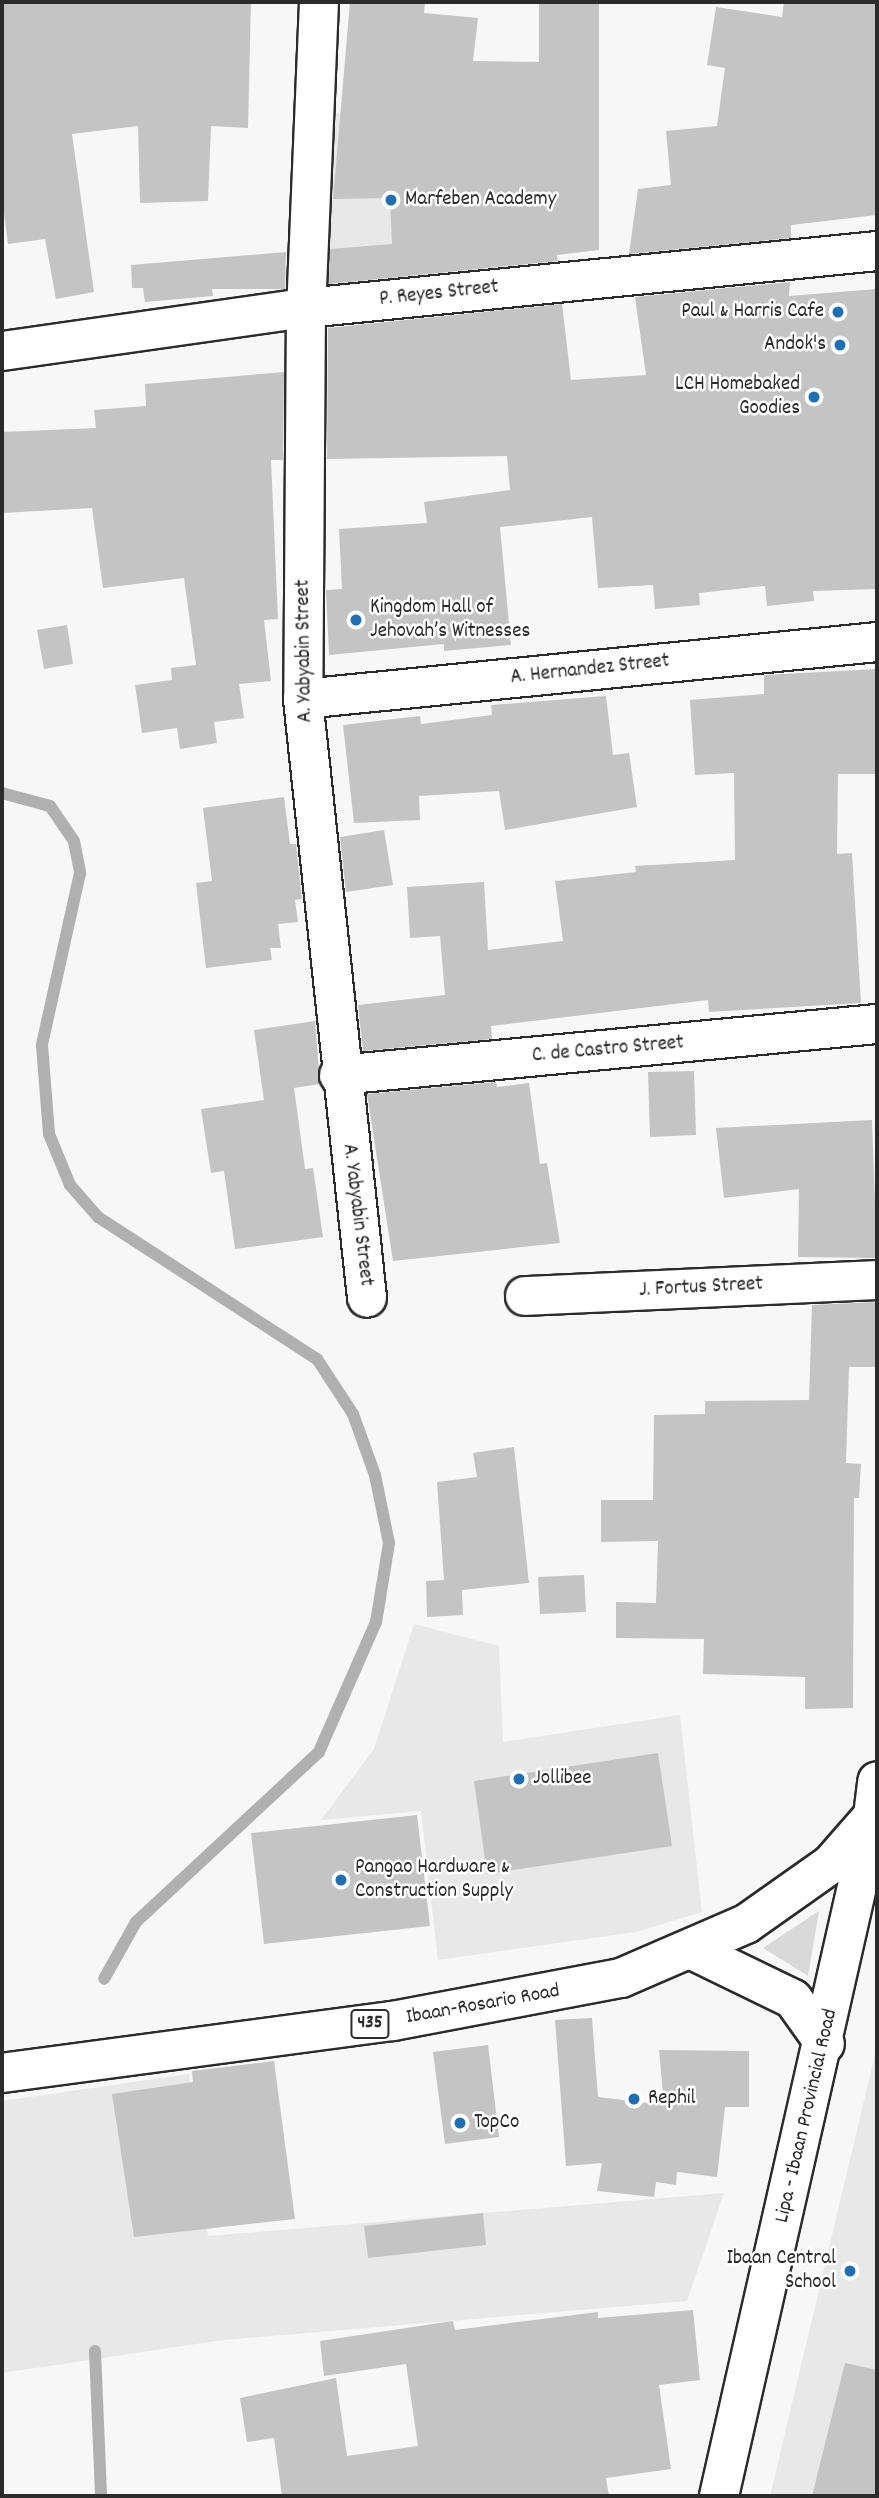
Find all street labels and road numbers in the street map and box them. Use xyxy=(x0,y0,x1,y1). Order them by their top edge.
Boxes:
street label: P. Reyes Street xyxy=(378,275,500,313)
street label: A. Yabyabin Street xyxy=(291,579,319,723)
street label: A. Hernandez Street xyxy=(509,649,671,691)
street label: C. de Castro Street xyxy=(531,1031,685,1069)
street label: A. Yabyabin Street xyxy=(336,1142,378,1288)
street label: J. Fortus Street xyxy=(638,1272,764,1304)
street label: Ibaan-Rosario Road xyxy=(404,1979,562,2031)
street label: Lipa - Ibaan Provincial Road xyxy=(770,2007,844,2225)
road number: 435 xyxy=(349,2008,391,2040)

